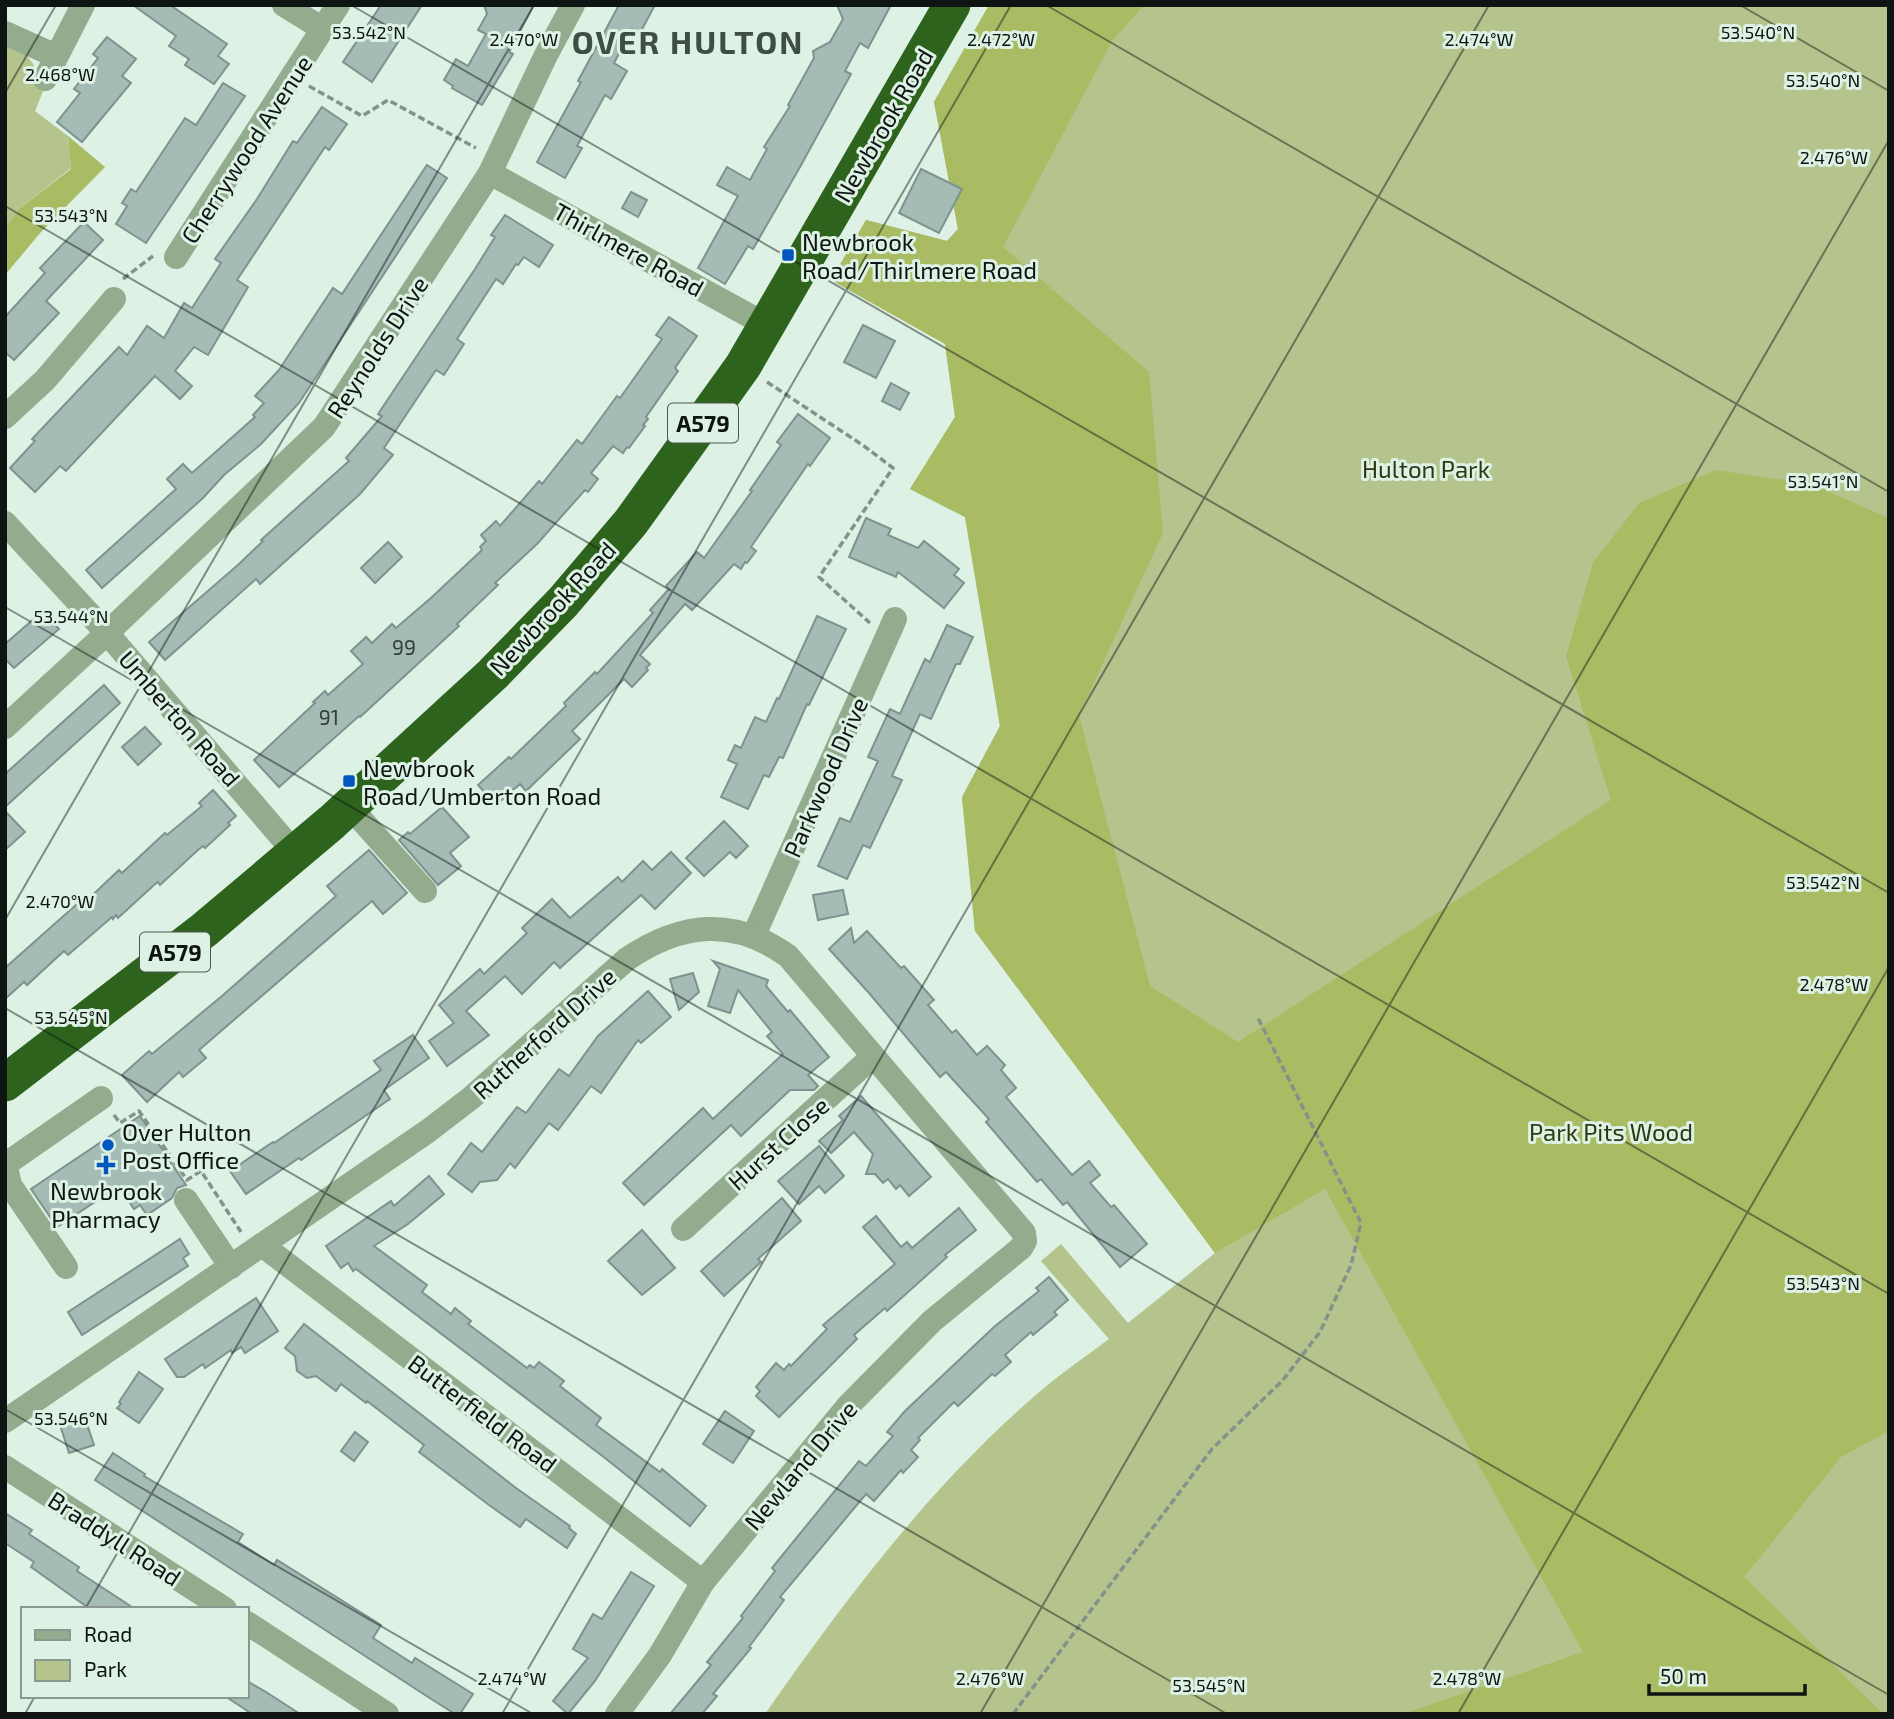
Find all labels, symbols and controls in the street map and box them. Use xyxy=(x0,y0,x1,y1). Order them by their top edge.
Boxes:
text: 53.542°N xyxy=(332,21,406,43)
text: 53.540°N xyxy=(1721,21,1795,43)
district label: OVER HULTON xyxy=(572,22,804,60)
text: 2.470°W xyxy=(490,28,558,50)
text: 2.472°W xyxy=(967,28,1035,50)
text: 2.474°W xyxy=(1444,28,1514,50)
street label: Newbrook Road xyxy=(827,43,939,207)
street label: Cherrywood Avenue xyxy=(174,50,318,248)
text: 2.468°W xyxy=(25,63,95,85)
text: 53.540°N xyxy=(1786,69,1860,91)
text: 2.476°W xyxy=(1800,146,1868,168)
street label: Thirlmere Road xyxy=(549,196,709,302)
text: 53.543°N xyxy=(34,204,108,226)
place label: Newbrook Road/Thirlmere Road xyxy=(802,227,1037,284)
marker: Newbrook Road/Thirlmere Road xyxy=(780,247,796,263)
street label: Reynolds Drive xyxy=(320,271,434,423)
road number: A579 xyxy=(668,404,738,442)
park label: Hulton Park xyxy=(1362,454,1490,483)
text: 53.541°N xyxy=(1788,470,1858,492)
street label: Newbrook Road xyxy=(483,535,621,681)
text: 53.544°N xyxy=(34,605,108,627)
house number: 99 xyxy=(392,634,416,659)
street label: Umberton Road xyxy=(113,644,247,792)
street label: Parkwood Drive xyxy=(777,692,873,862)
house number: 91 xyxy=(319,704,339,729)
place label: Newbrook Road/Umberton Road xyxy=(363,753,601,810)
marker: Newbrook Road/Umberton Road xyxy=(341,773,357,789)
text: 53.542°N xyxy=(1786,871,1860,893)
text: 2.470°W xyxy=(26,890,94,912)
road number: A579 xyxy=(140,932,210,972)
street label: Rutherford Drive xyxy=(467,961,621,1105)
text: 2.478°W xyxy=(1800,973,1868,995)
text: 53.545°N xyxy=(34,1006,108,1028)
street label: Hurst Close xyxy=(722,1090,834,1196)
place label: Over Hulton Post Office xyxy=(122,1117,251,1174)
park label: Park Pits Wood xyxy=(1529,1117,1693,1146)
marker: Over Hulton Post Office xyxy=(100,1137,116,1153)
marker: Newbrook Pharmacy xyxy=(98,1157,114,1173)
place label: Newbrook Pharmacy xyxy=(50,1176,162,1233)
text: 53.543°N xyxy=(1786,1272,1860,1294)
street label: Butterfield Road xyxy=(403,1348,563,1478)
street label: Newland Drive xyxy=(737,1394,863,1536)
text: 53.546°N xyxy=(34,1407,108,1429)
street label: Braddyll Road xyxy=(43,1484,187,1592)
legend xyxy=(21,1607,248,1698)
text: Road xyxy=(84,1621,132,1646)
scale bar xyxy=(1649,1652,1805,1696)
text: Park xyxy=(84,1656,127,1681)
text: 50 m xyxy=(1660,1663,1707,1688)
text: 2.474°W xyxy=(477,1667,547,1689)
text: 2.476°W xyxy=(956,1667,1024,1689)
text: 2.478°W xyxy=(1433,1667,1501,1689)
text: 53.545°N xyxy=(1172,1674,1246,1696)

